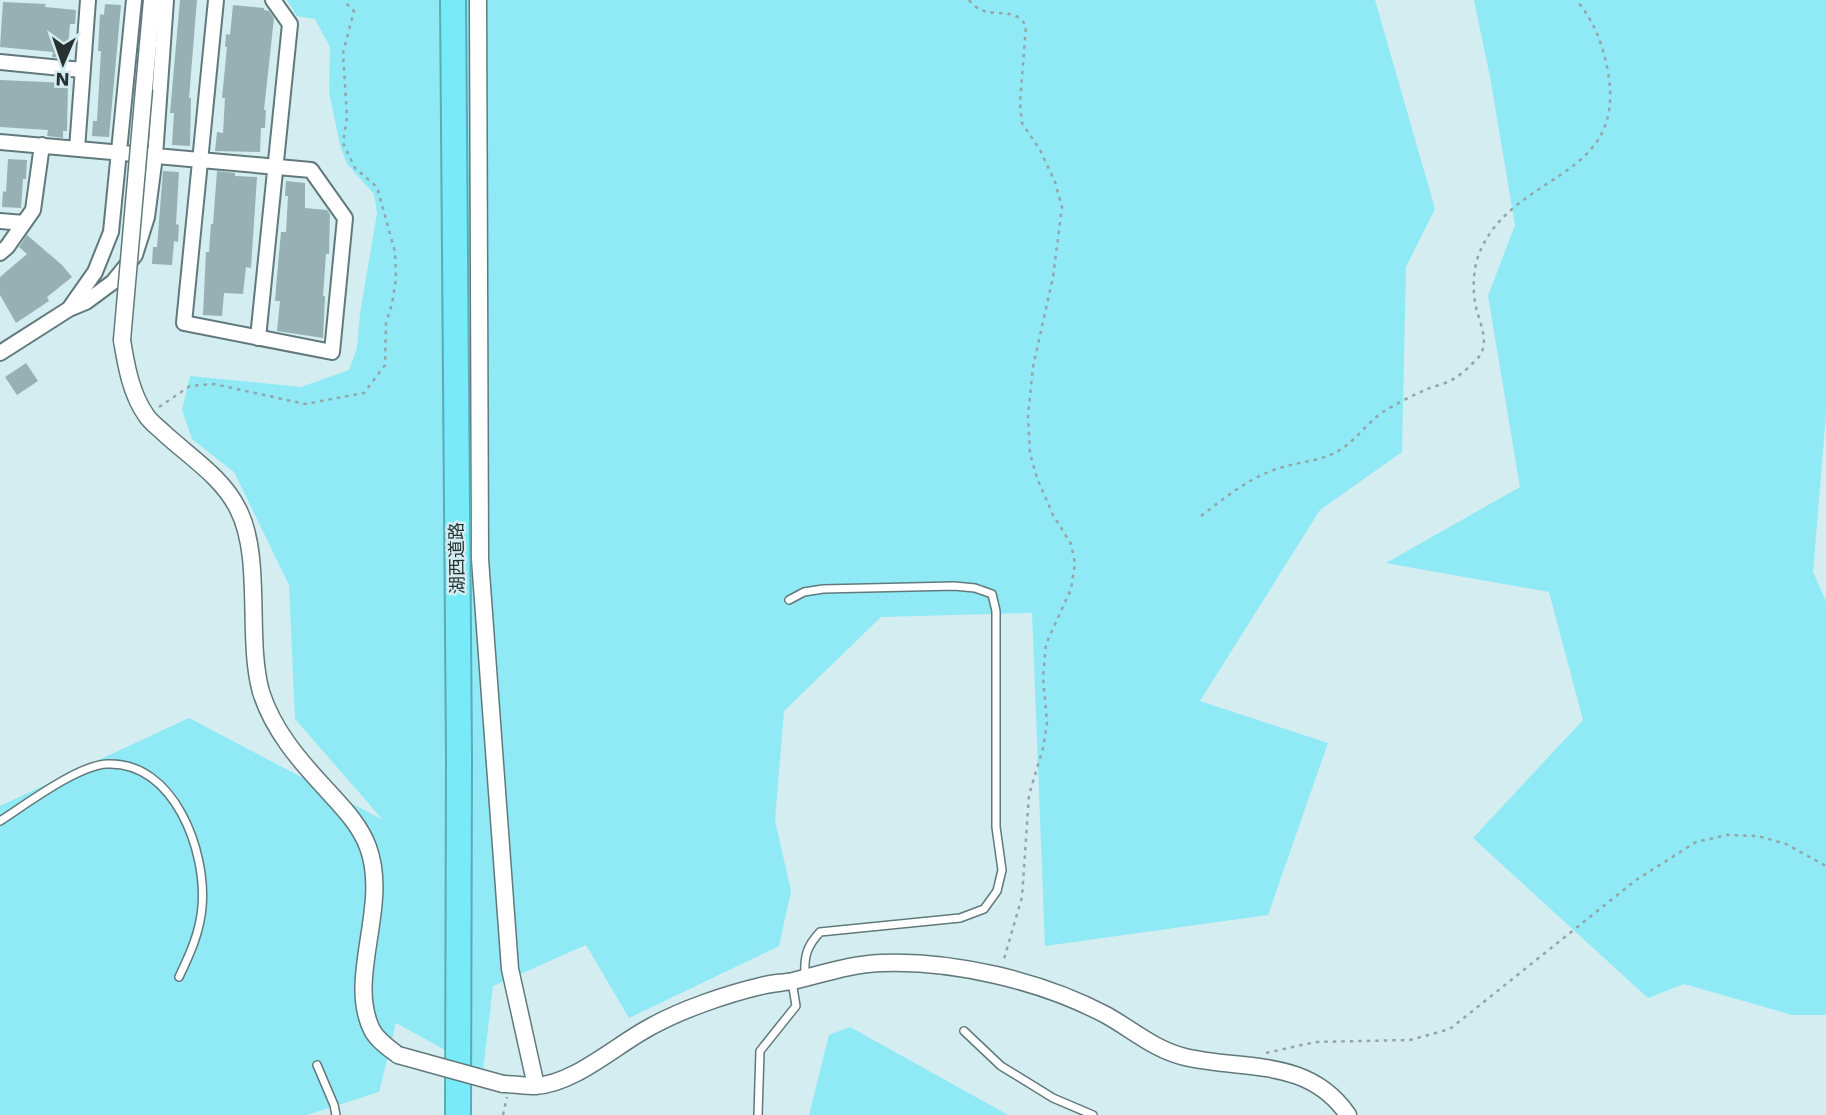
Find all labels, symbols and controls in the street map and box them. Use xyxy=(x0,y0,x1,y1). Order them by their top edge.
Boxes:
north arrow xyxy=(28,28,98,98)
text: N xyxy=(55,68,70,91)
street label: 湖西道路 xyxy=(445,522,468,594)

